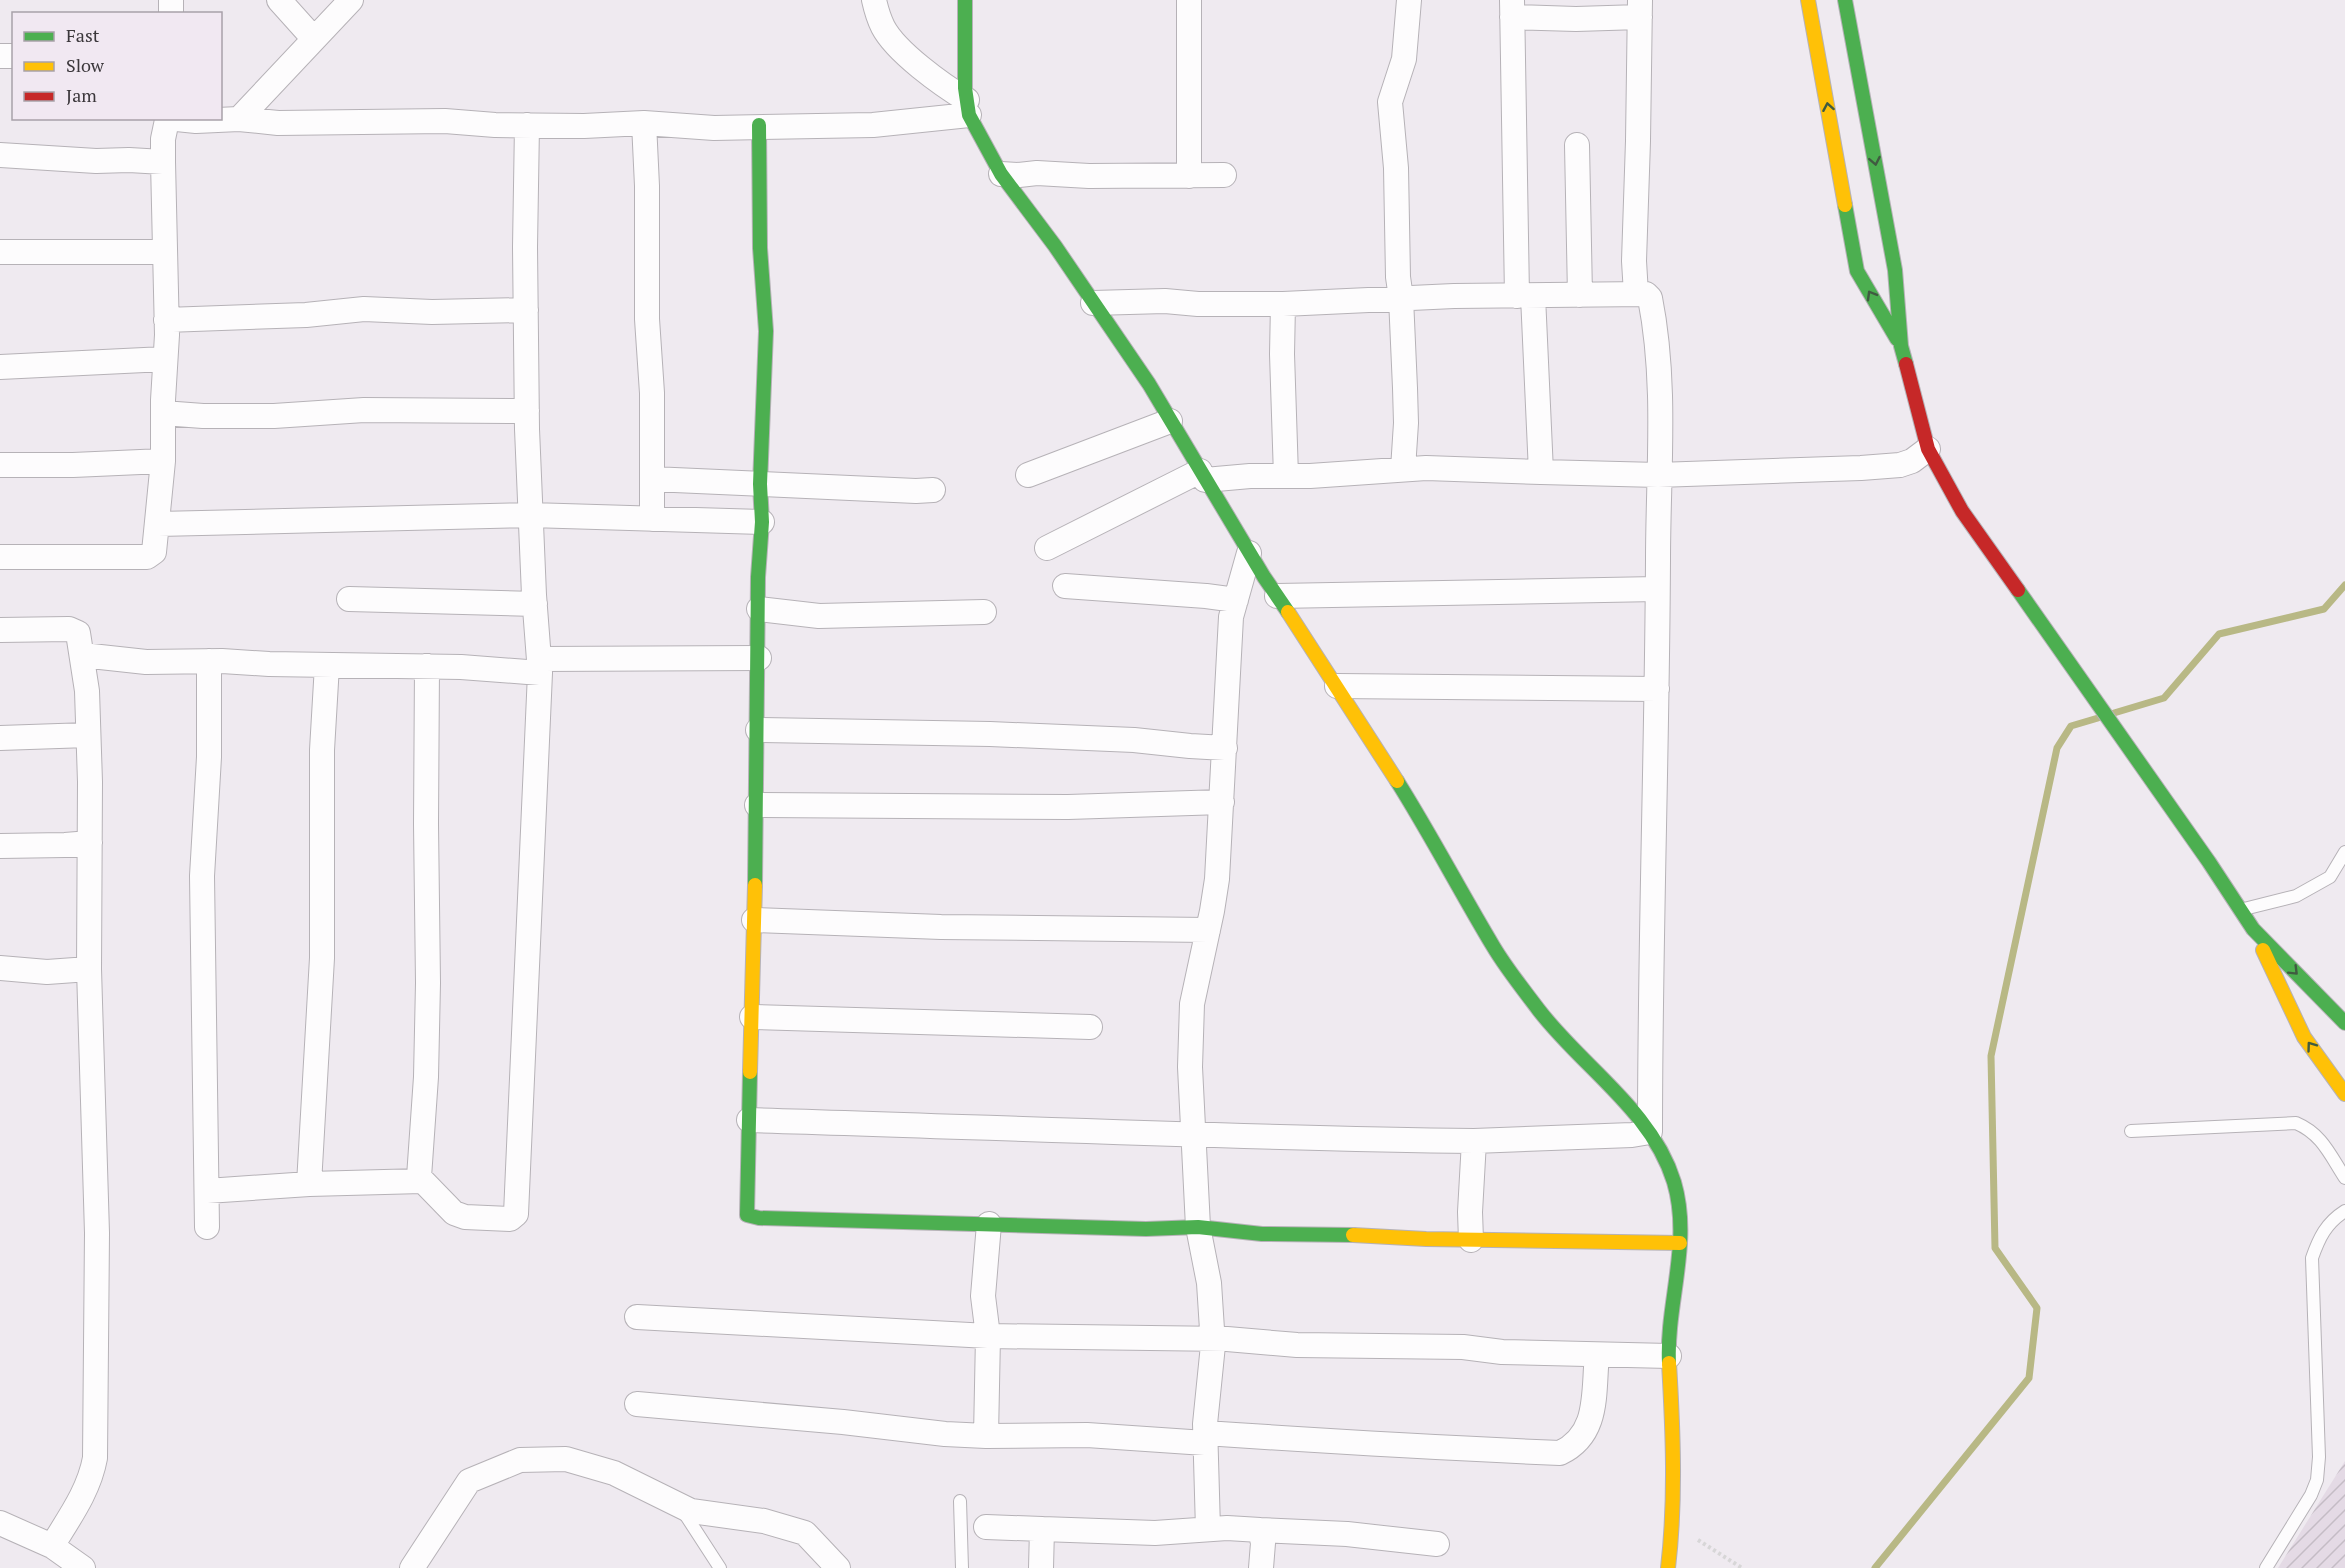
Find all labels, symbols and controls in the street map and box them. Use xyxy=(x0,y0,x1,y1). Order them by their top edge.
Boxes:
legend xyxy=(12,12,222,120)
text: Fast xyxy=(66,23,100,47)
text: Slow xyxy=(66,53,105,77)
text: Jam xyxy=(66,83,97,107)
one-way arrow xyxy=(1822,102,1834,112)
one-way arrow xyxy=(1868,155,1881,165)
one-way arrow xyxy=(1867,291,1879,302)
one-way arrow xyxy=(2287,963,2298,974)
one-way arrow xyxy=(2307,1042,2318,1053)

